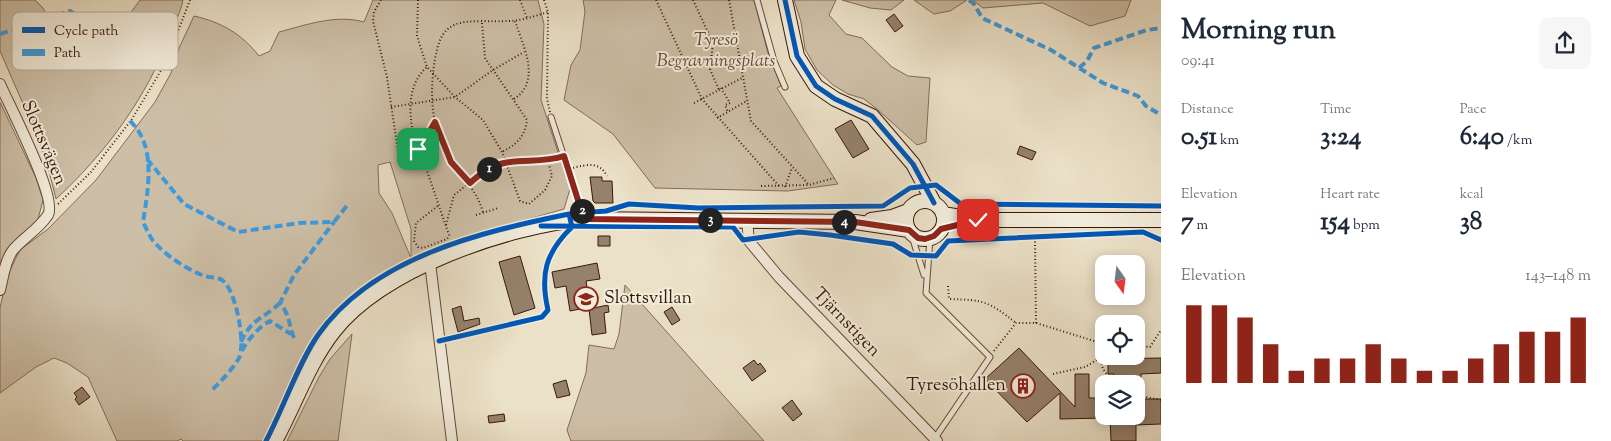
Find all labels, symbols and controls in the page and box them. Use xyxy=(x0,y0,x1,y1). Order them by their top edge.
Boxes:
text: Morning run xyxy=(1181,11,1336,51)
legend xyxy=(12,12,178,70)
button: share xyxy=(1539,17,1591,69)
text: Cycle path xyxy=(54,22,118,42)
park label: Tyresö Begravningsplats xyxy=(657,28,775,75)
text: Path xyxy=(54,44,81,64)
text: 09:41 xyxy=(1181,50,1215,73)
street label: Slottsvägen xyxy=(13,97,73,190)
text: Distance xyxy=(1181,100,1234,120)
text: Time xyxy=(1320,100,1351,120)
text: Pace xyxy=(1460,100,1486,120)
text: 0.51 xyxy=(1181,120,1217,156)
text: 3:24 xyxy=(1320,120,1361,156)
text: 6:40 xyxy=(1460,120,1504,156)
pin xyxy=(397,128,439,170)
text: km xyxy=(1217,131,1239,151)
text: /km xyxy=(1504,131,1532,151)
icon: arrive xyxy=(404,135,432,163)
pin: 1 xyxy=(476,156,502,182)
text: 1 xyxy=(487,159,492,179)
text: Elevation xyxy=(1181,185,1238,205)
text: Heart rate xyxy=(1320,185,1380,205)
text: kcal xyxy=(1460,185,1484,205)
pin: 2 xyxy=(570,198,594,224)
pin xyxy=(957,199,999,241)
text: 2 xyxy=(579,201,586,221)
text: 7 xyxy=(1181,205,1194,241)
text: 154 xyxy=(1320,205,1350,241)
text: 38 xyxy=(1460,205,1482,241)
icon: check xyxy=(964,206,992,234)
pin: 3 xyxy=(698,208,722,232)
text: 3 xyxy=(708,210,713,230)
pin: 4 xyxy=(832,210,856,234)
text: 4 xyxy=(841,212,848,232)
text: m xyxy=(1194,216,1208,236)
text: bpm xyxy=(1350,216,1380,236)
north arrow xyxy=(1095,255,1145,305)
map controls xyxy=(1095,255,1145,425)
text: Elevation xyxy=(1181,265,1246,288)
text: 143–148 m xyxy=(1525,265,1591,288)
street label: Tjärnstigen xyxy=(806,282,886,364)
school or university icon: Slottsvillan xyxy=(573,286,599,312)
place label: Slottsvillan xyxy=(604,286,693,312)
button: locate xyxy=(1095,315,1145,365)
place label: Tyresöhallen xyxy=(906,373,1006,399)
building icon: Tyresöhallen xyxy=(1010,373,1036,399)
button: layers xyxy=(1095,375,1145,425)

